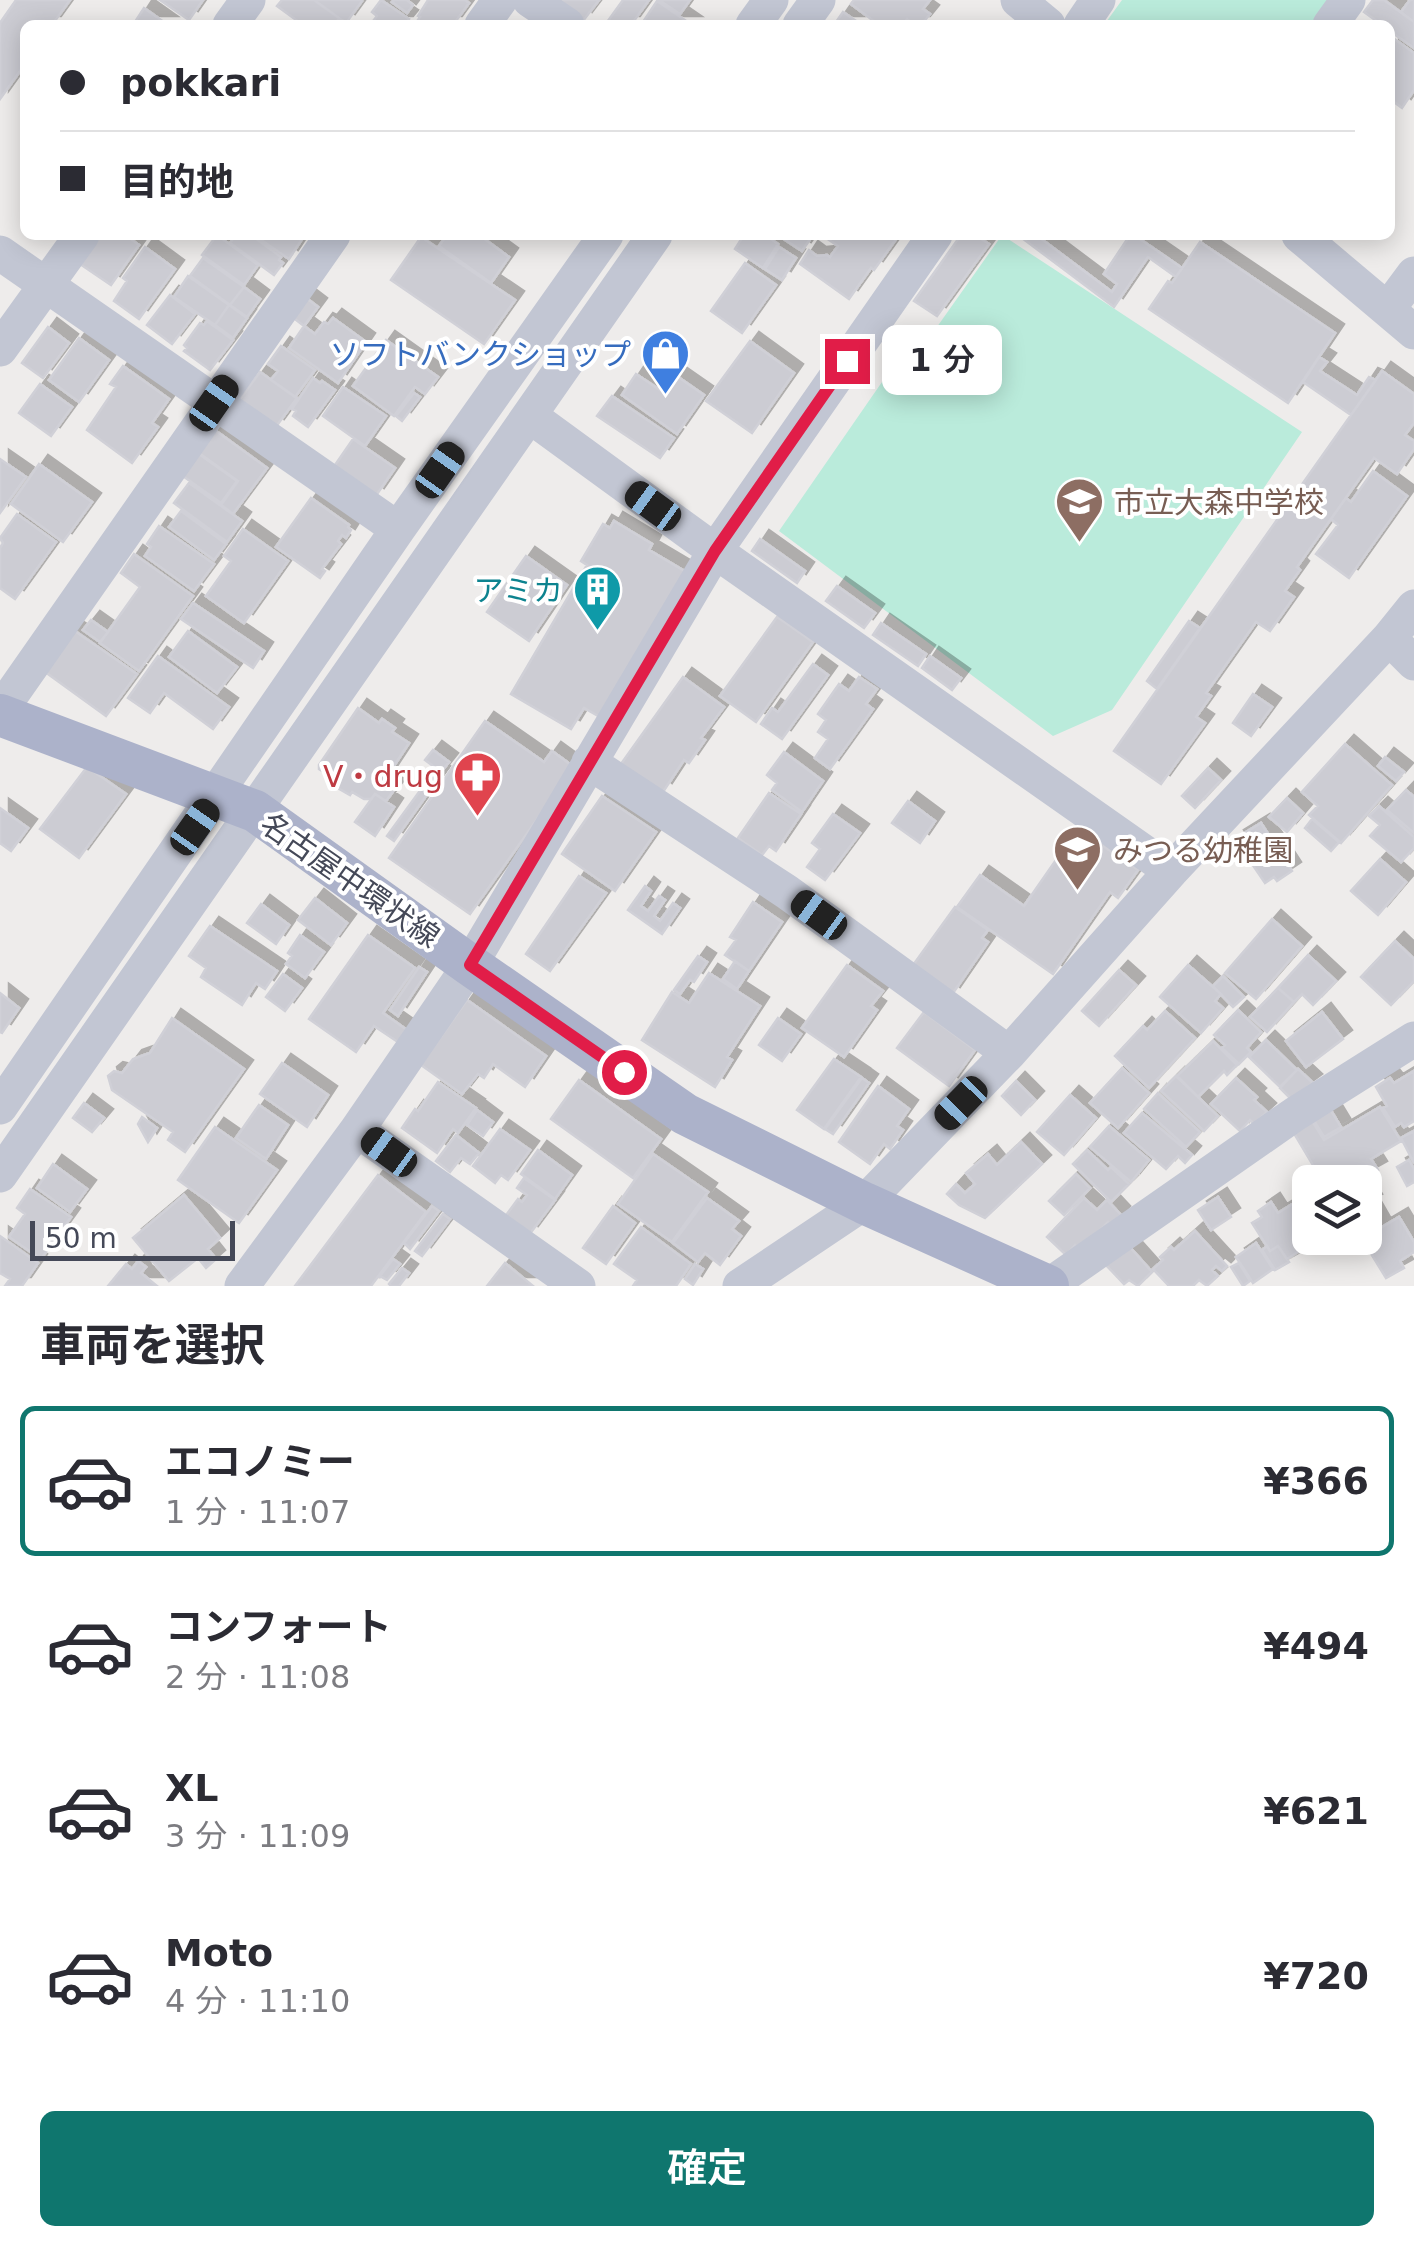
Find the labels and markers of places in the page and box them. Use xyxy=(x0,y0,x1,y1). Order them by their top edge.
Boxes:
shop icon: ソフトバンクショップ xyxy=(640,328,692,396)
place label: ソフトバンクショップ xyxy=(330,337,631,372)
school or university icon: 市立大森中学校 xyxy=(1053,476,1105,544)
place label: 市立大森中学校 xyxy=(1114,485,1324,520)
building icon: アミカ xyxy=(572,564,624,632)
place label: アミカ xyxy=(474,573,563,608)
pharmacy icon: V・drug xyxy=(452,750,504,818)
place label: V・drug xyxy=(323,759,443,794)
school or university icon: みつる幼稚園 xyxy=(1052,824,1104,892)
place label: みつる幼稚園 xyxy=(1113,833,1293,868)

